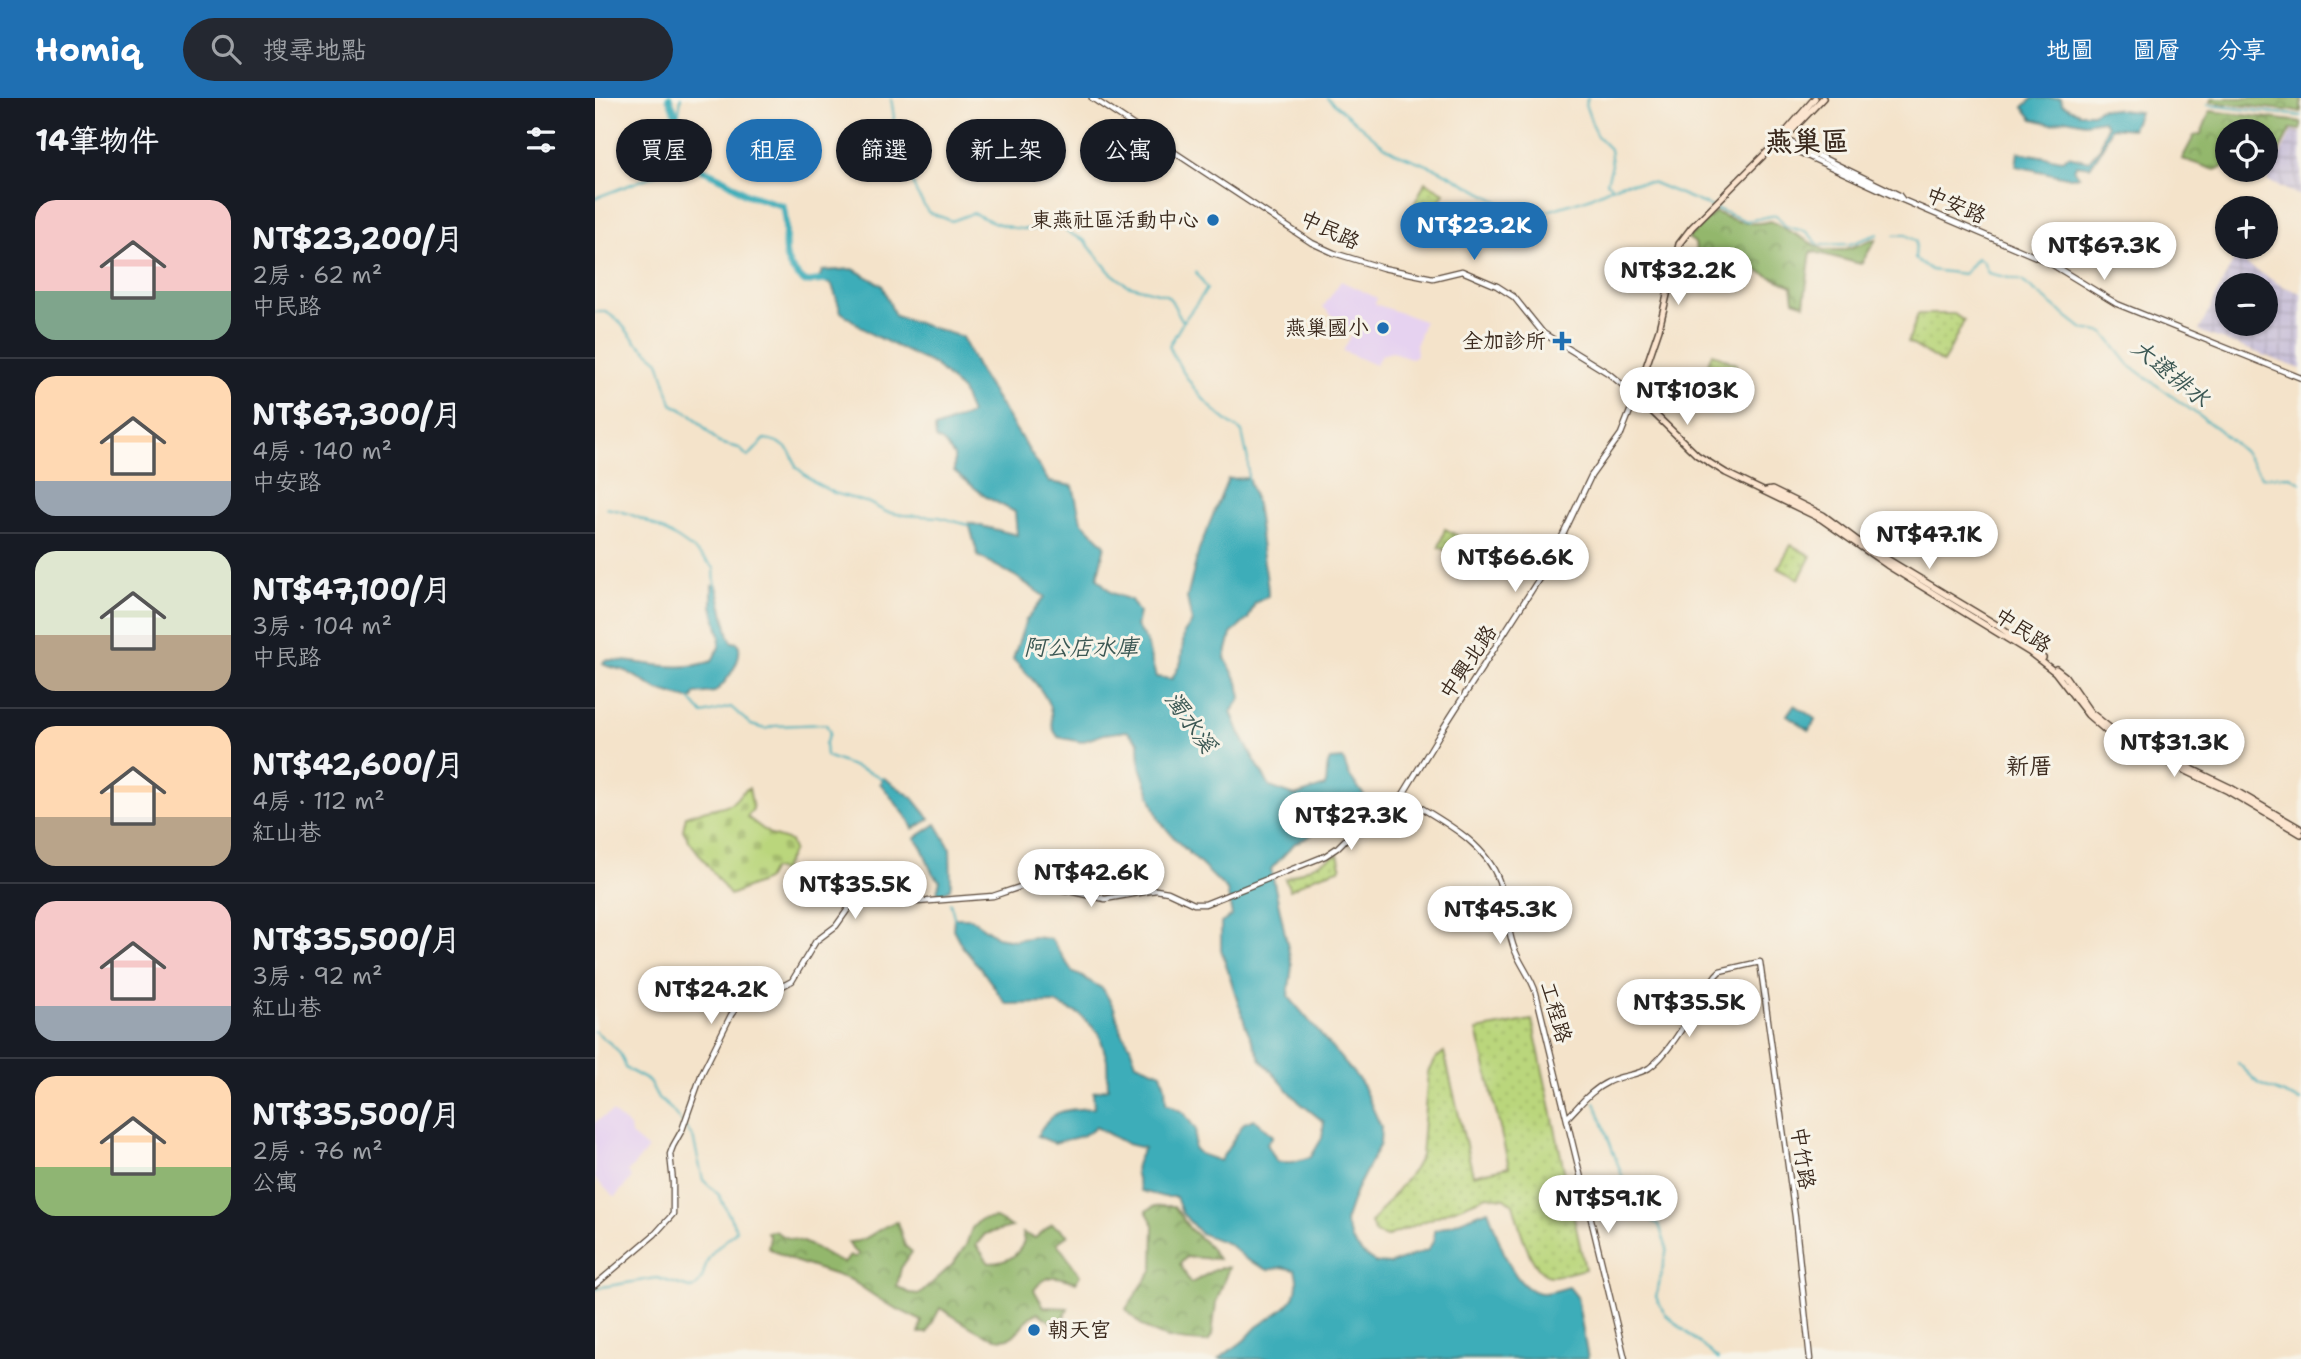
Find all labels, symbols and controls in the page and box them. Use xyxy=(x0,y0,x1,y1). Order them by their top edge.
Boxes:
search box xyxy=(183,18,673,81)
text: Homiq xyxy=(35,27,141,72)
icon: search xyxy=(207,30,245,68)
text: 搜尋地點 xyxy=(263,32,367,67)
text: 地圖 xyxy=(2046,34,2094,66)
text: 圖層 xyxy=(2132,34,2180,66)
text: 分享 xyxy=(2218,34,2266,66)
chip: 買屋 xyxy=(616,119,712,182)
chip: 租屋 xyxy=(726,119,822,182)
chip: 篩選 xyxy=(836,119,932,182)
chip: 新上架 xyxy=(946,119,1066,182)
chip: 公寓 xyxy=(1080,119,1176,182)
map controls xyxy=(2215,119,2278,336)
button: locate xyxy=(2215,119,2278,182)
text: 14筆物件 xyxy=(35,120,159,161)
icon: filters xyxy=(522,121,560,159)
district label: 燕巢區 xyxy=(1765,122,1849,160)
street label: 中安路 xyxy=(1922,180,1990,230)
button: + xyxy=(2215,196,2278,259)
pin: NT$23.2K xyxy=(1402,202,1546,262)
street label: 中民路 xyxy=(1296,204,1364,256)
place label: 東燕社區活動中心 xyxy=(1031,206,1199,234)
text: NT$23.2K xyxy=(1416,210,1532,240)
marker: 東燕社區活動中心 xyxy=(1205,212,1221,228)
text: NT$23,200/月 xyxy=(252,218,464,259)
pin: NT$67.3K xyxy=(2032,222,2176,282)
icon: home xyxy=(91,228,175,312)
text: NT$67.3K xyxy=(2047,230,2161,260)
pin: NT$32.2K xyxy=(1606,248,1750,307)
text: NT$32.2K xyxy=(1620,255,1736,285)
text: 2房 · 62 m² xyxy=(252,260,382,290)
button: − xyxy=(2215,273,2278,336)
text: 中民路 xyxy=(252,291,321,321)
place label: 燕巢國小 xyxy=(1285,314,1369,342)
marker: 燕巢國小 xyxy=(1375,320,1391,336)
place label: 全加診所 xyxy=(1462,327,1546,355)
marker: 全加診所 xyxy=(1552,331,1572,351)
water label: 大遼排水 xyxy=(2126,332,2217,414)
pin: NT$103K xyxy=(1622,368,1752,427)
text: NT$103K xyxy=(1636,375,1738,405)
text: NT$67,300/月 xyxy=(252,394,462,435)
icon: home xyxy=(91,404,175,488)
text: 4房 · 140 m² xyxy=(252,436,392,466)
text: 中安路 xyxy=(252,467,321,497)
pin: NT$47.1K xyxy=(1857,512,2001,571)
text: NT$47.1K xyxy=(1876,519,1982,549)
pin: NT$66.6K xyxy=(1443,534,1587,594)
text: NT$66.6K xyxy=(1457,542,1573,572)
text: NT$47,100/月 xyxy=(252,569,452,610)
icon: home xyxy=(91,579,175,663)
street label: 中民路 xyxy=(1989,601,2057,659)
text: 3房 · 104 m² xyxy=(252,611,392,641)
street label: 中興北路 xyxy=(1433,619,1503,705)
water label: 阿公店水庫 xyxy=(1024,632,1141,662)
text: 中民路 xyxy=(252,642,321,672)
water label: 濁水溪 xyxy=(1159,685,1225,760)
pin: NT$31.3K xyxy=(2102,720,2246,779)
text: NT$31.3K xyxy=(2120,727,2228,757)
text: NT$42,600/月 xyxy=(252,744,464,785)
district label: 新厝 xyxy=(2006,751,2052,781)
icon: home xyxy=(91,754,175,838)
text: 4房 · 112 m² xyxy=(252,786,385,816)
pin: NT$27.3K xyxy=(1279,792,1423,852)
text: NT$27.3K xyxy=(1294,800,1408,830)
text: 紅山巷 xyxy=(252,817,321,847)
pin: NT$42.6K xyxy=(1019,850,1163,909)
text: NT$42.6K xyxy=(1034,857,1148,887)
pin: NT$35.5K xyxy=(783,862,927,921)
text: NT$35.5K xyxy=(799,869,911,899)
pin: NT$45.3K xyxy=(1428,886,1572,946)
text: NT$45.3K xyxy=(1443,894,1557,924)
text: NT$35,500/月 xyxy=(252,919,461,960)
icon: home xyxy=(91,929,175,1013)
text: 3房 · 92 m² xyxy=(252,961,383,991)
pin: NT$24.2K xyxy=(639,967,783,1026)
text: NT$24.2K xyxy=(654,974,768,1004)
street label: 工程路 xyxy=(1534,978,1578,1046)
pin: NT$35.5K xyxy=(1617,979,1761,1039)
text: NT$35.5K xyxy=(1633,987,1745,1017)
text: 紅山巷 xyxy=(252,992,321,1022)
text: NT$35,500/月 xyxy=(252,1094,461,1135)
icon: home xyxy=(91,1104,175,1188)
street label: 中竹路 xyxy=(1785,1125,1821,1191)
text: 2房 · 76 m² xyxy=(252,1136,383,1166)
text: 公寓 xyxy=(252,1167,298,1197)
pin: NT$59.1K xyxy=(1536,1176,1680,1235)
text: NT$59.1K xyxy=(1555,1183,1661,1213)
place label: 朝天宮 xyxy=(1048,1316,1111,1344)
marker: 朝天宮 xyxy=(1026,1322,1042,1338)

